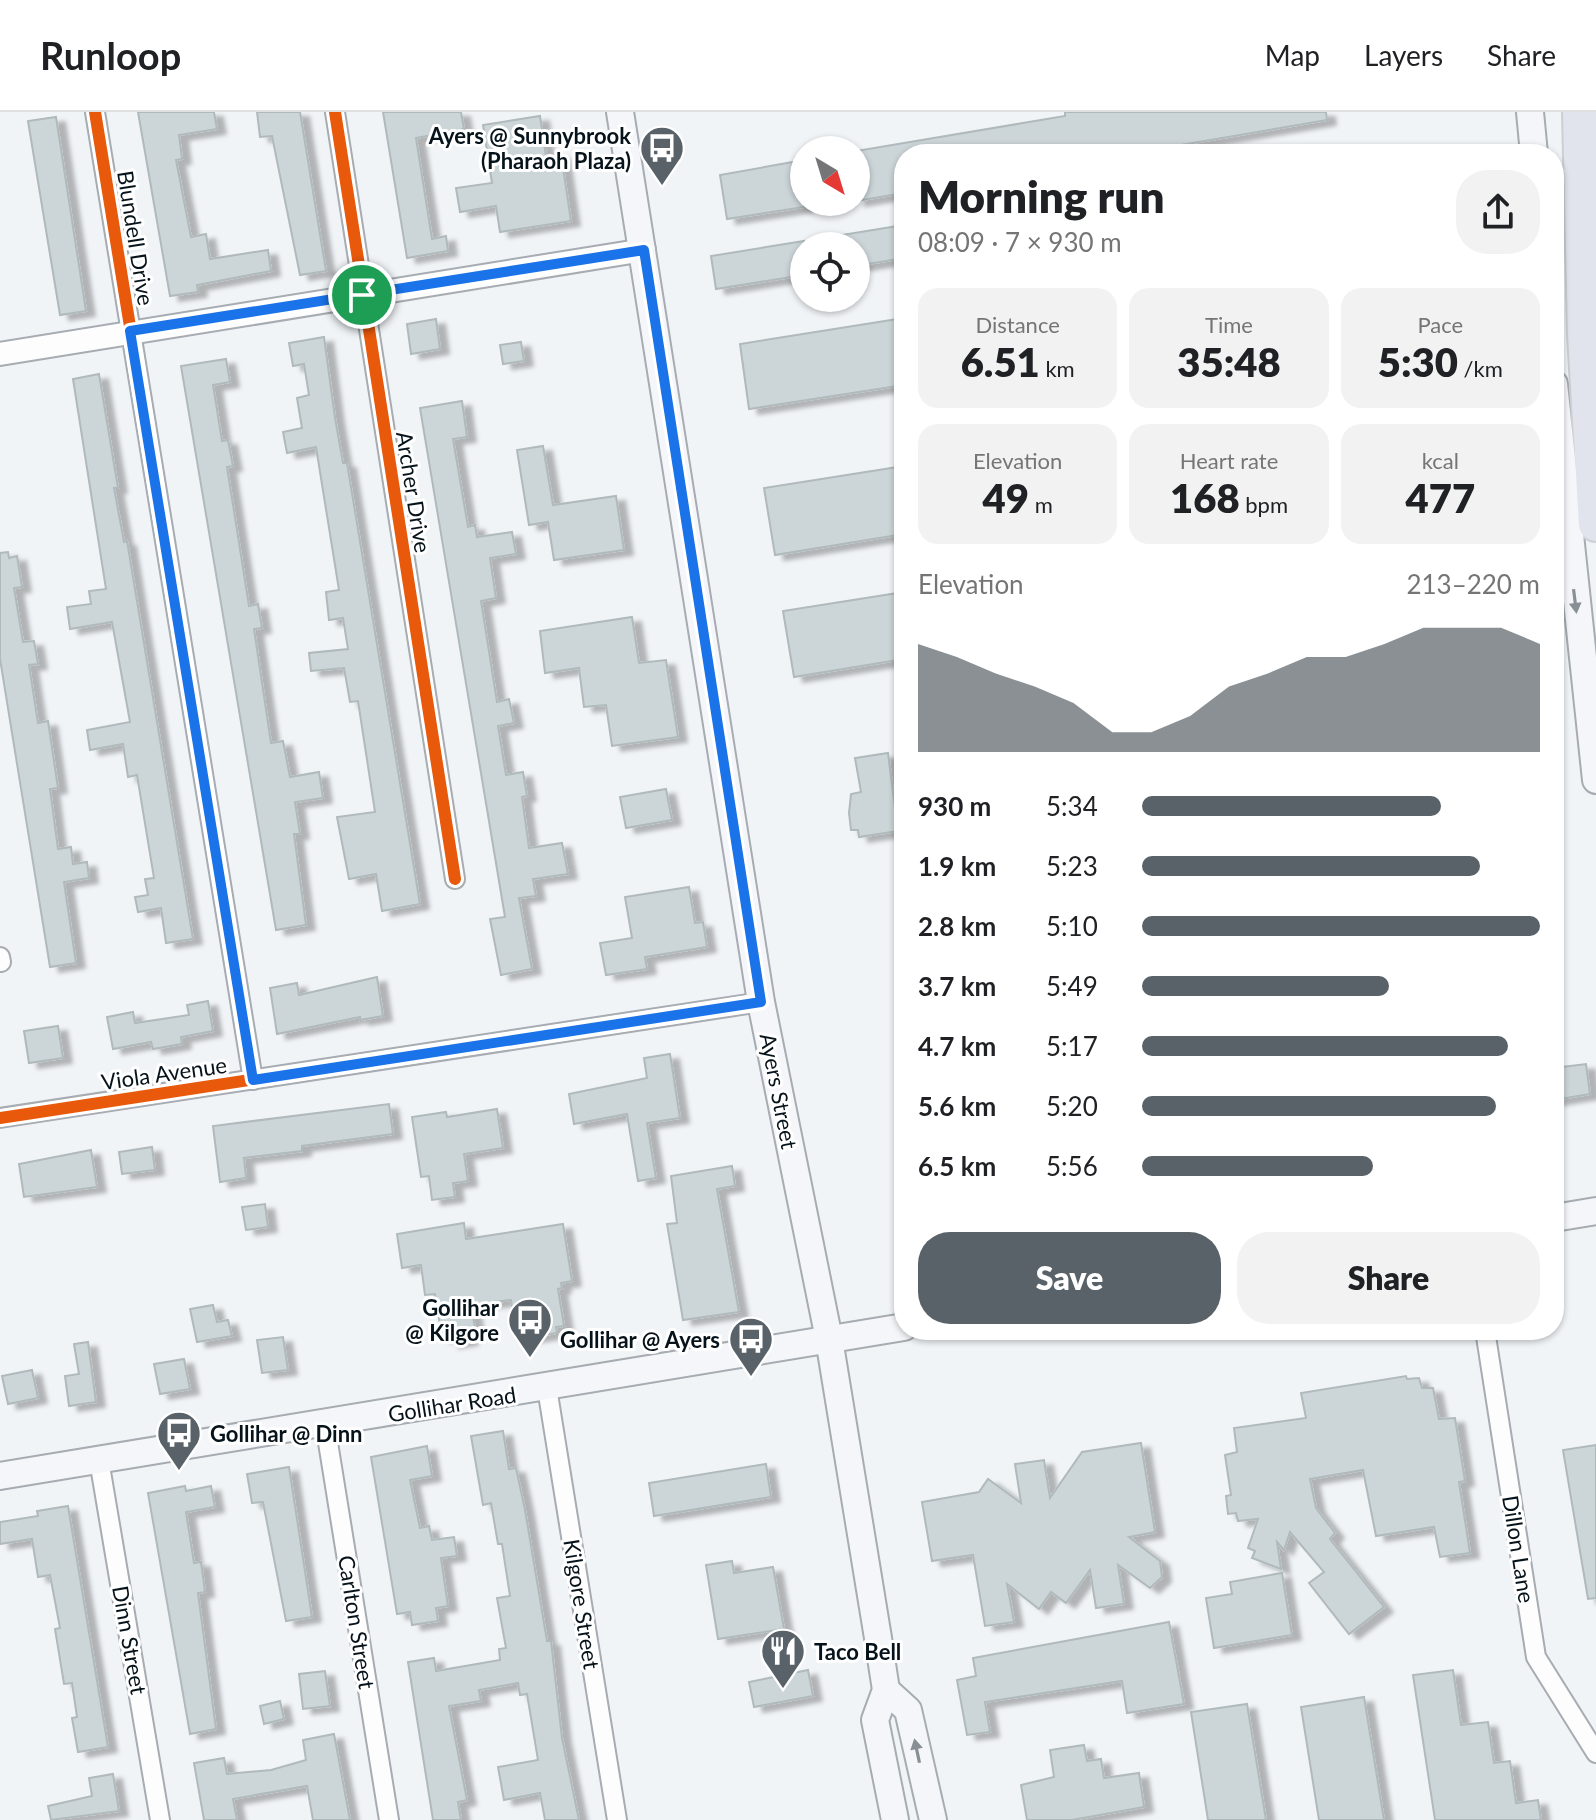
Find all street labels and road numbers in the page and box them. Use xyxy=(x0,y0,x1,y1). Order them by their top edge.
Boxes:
street label: Blundell Drive xyxy=(112,169,160,307)
street label: Archer Drive xyxy=(391,429,437,555)
street label: Ayers Street xyxy=(755,1031,803,1151)
street label: Viola Avenue xyxy=(99,1051,229,1095)
street label: Gollihar Road xyxy=(386,1381,518,1427)
street label: Dillon Lane xyxy=(1497,1493,1541,1605)
street label: Kilgore Street xyxy=(558,1537,606,1671)
street label: Carlton Street xyxy=(333,1553,381,1691)
street label: Dinn Street xyxy=(107,1584,153,1697)

